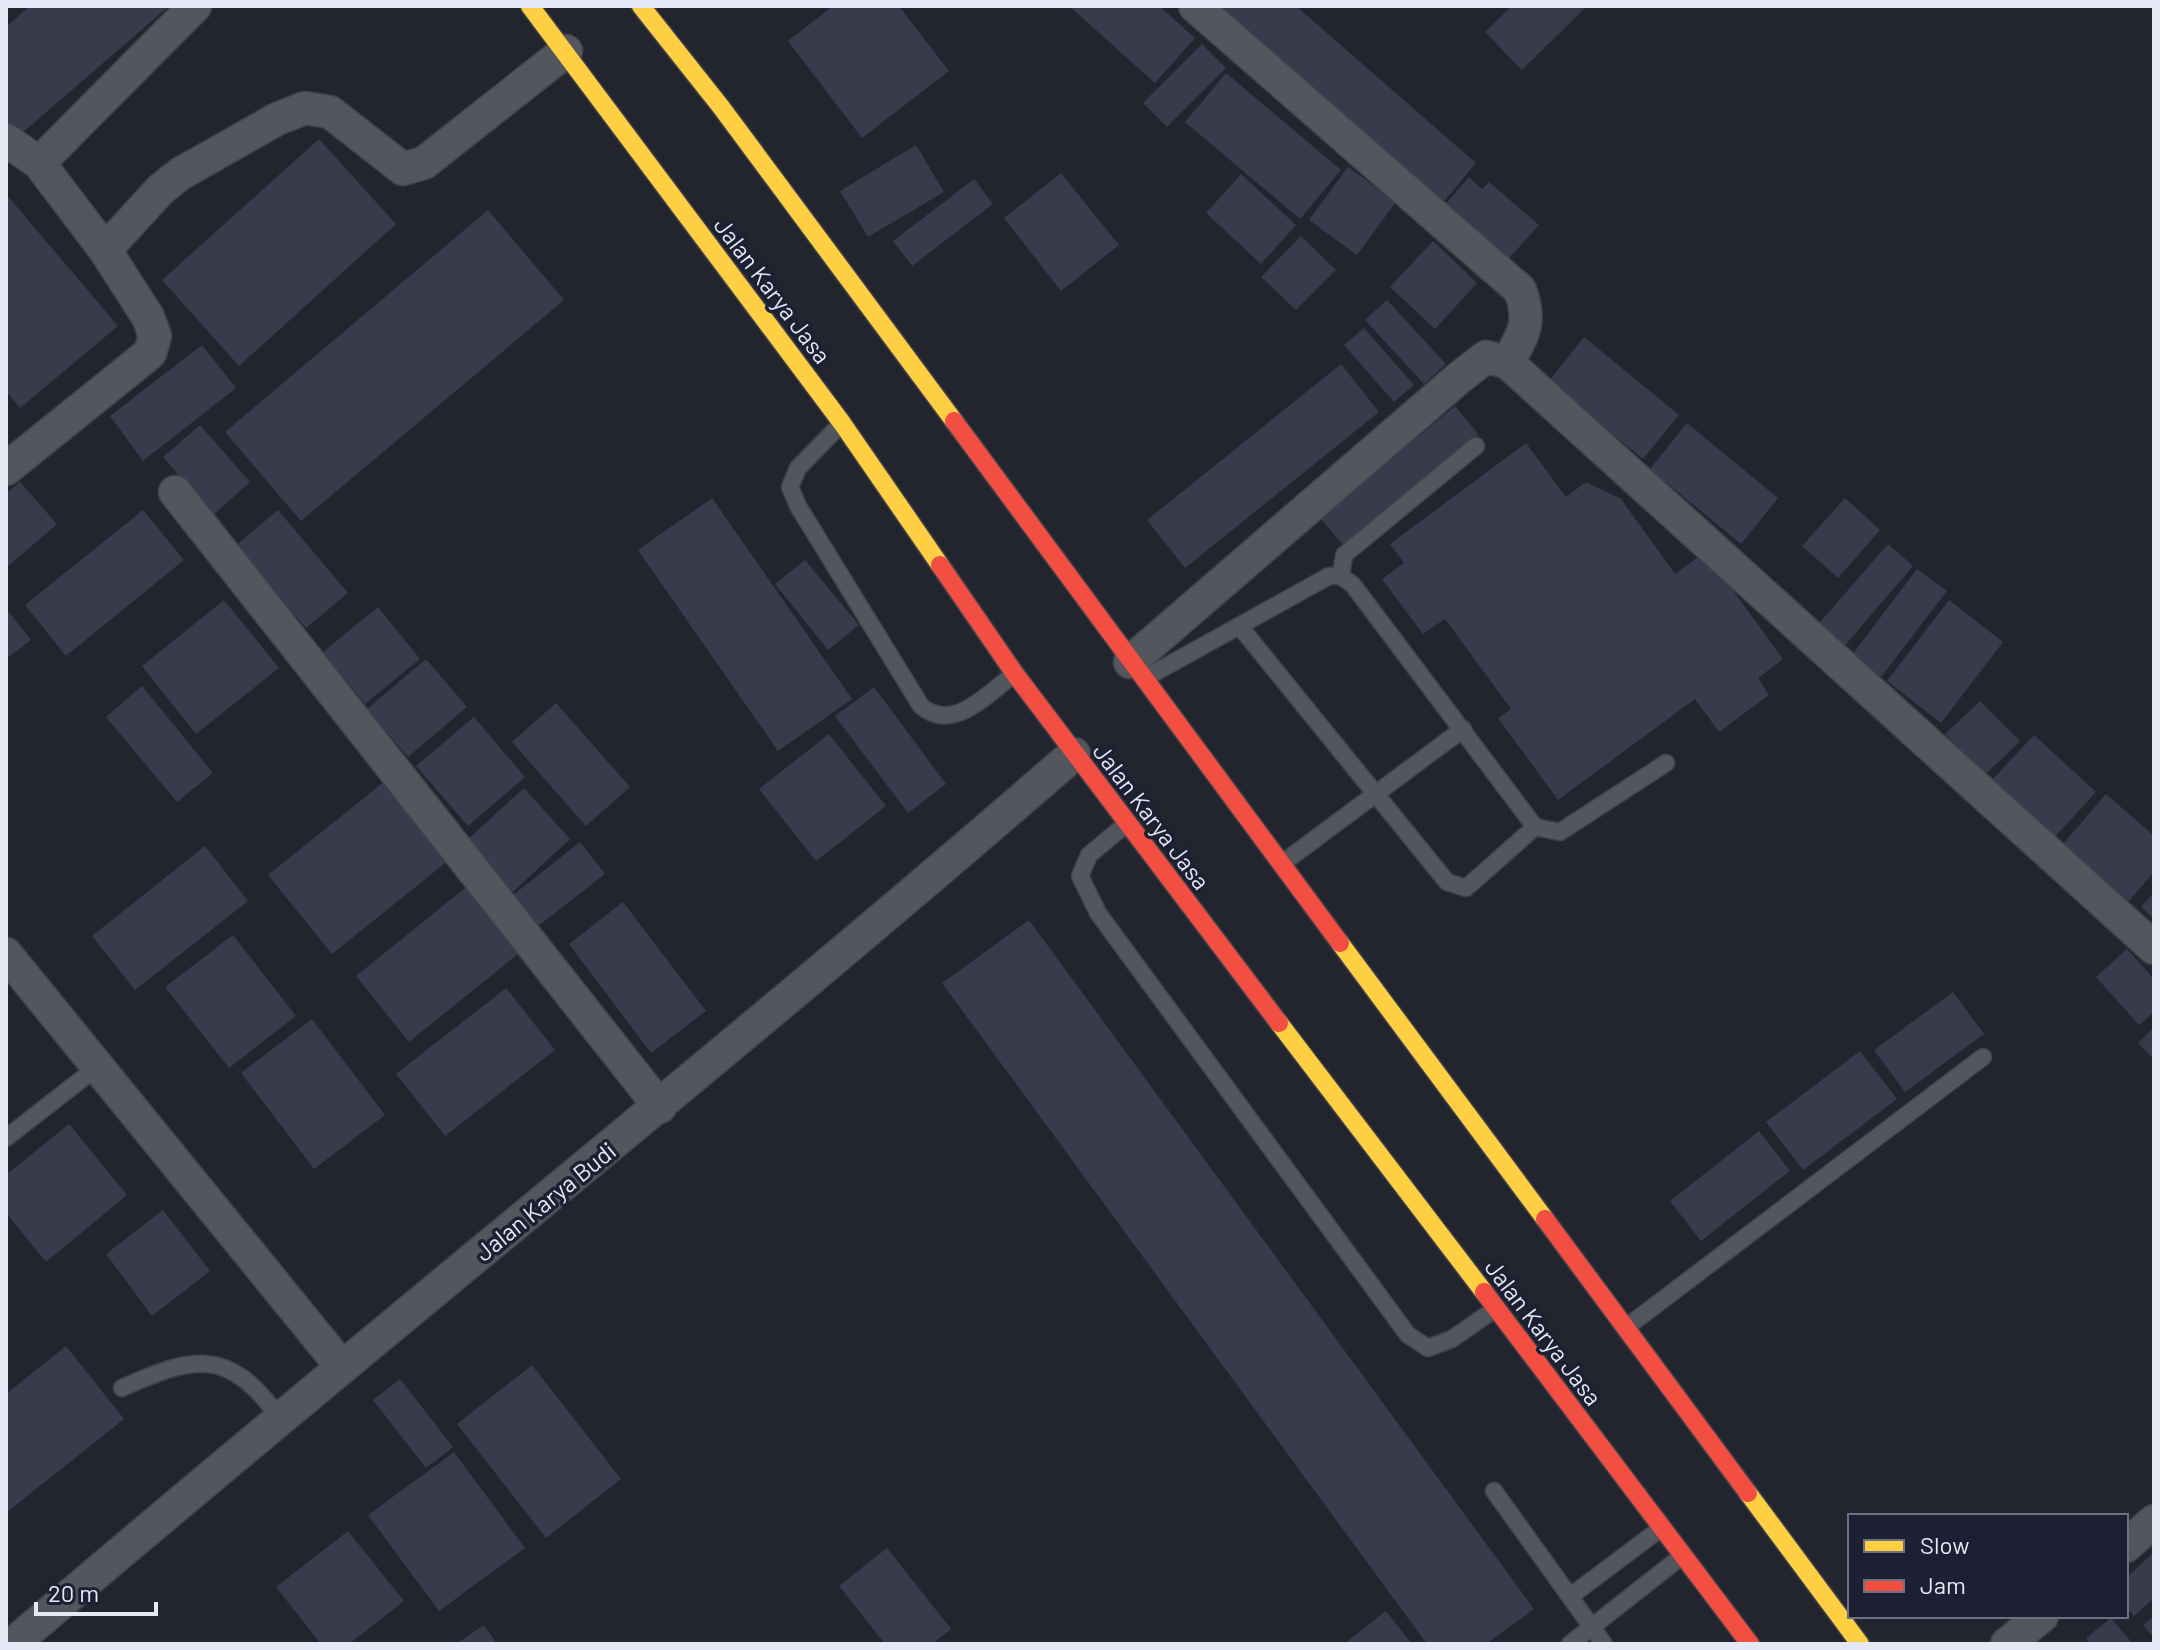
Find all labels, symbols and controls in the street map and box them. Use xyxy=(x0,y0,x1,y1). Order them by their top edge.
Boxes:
street label: Jalan Karya Jasa xyxy=(709,211,837,369)
street label: Jalan Karya Jasa xyxy=(1088,737,1216,895)
street label: Jalan Karya Budi xyxy=(469,1135,621,1267)
street label: Jalan Karya Jasa xyxy=(1480,1253,1608,1411)
legend xyxy=(1848,1514,2128,1618)
text: Slow xyxy=(1920,1530,1969,1559)
scale bar xyxy=(36,1566,156,1616)
text: Jam xyxy=(1920,1570,1966,1599)
text: 20 m xyxy=(48,1578,99,1607)

